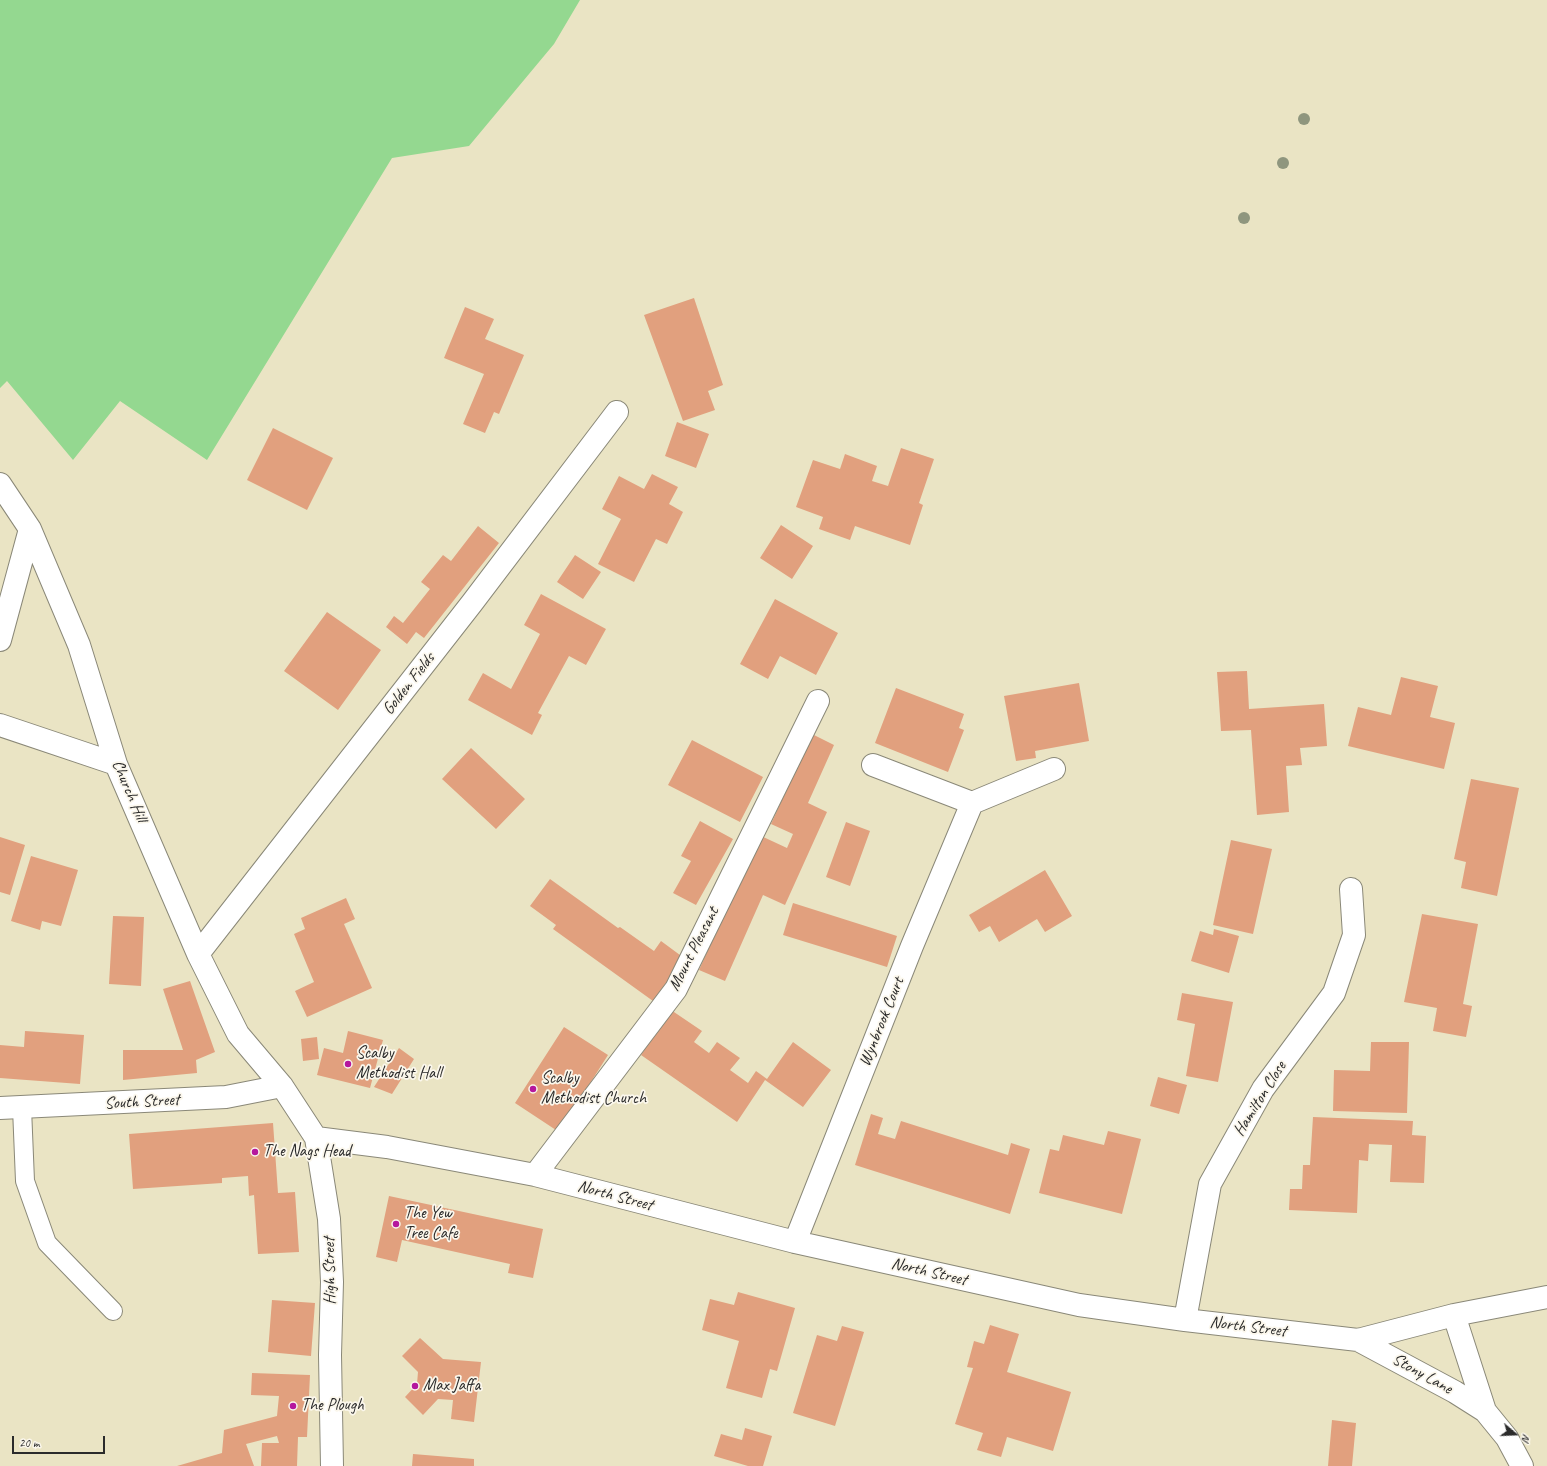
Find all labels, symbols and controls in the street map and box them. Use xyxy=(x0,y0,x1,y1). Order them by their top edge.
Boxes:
street label: Golden Fields xyxy=(378,649,440,719)
street label: Church Hill xyxy=(107,757,151,825)
street label: Mount Pleasant xyxy=(664,904,724,994)
street label: Wynbrook Court xyxy=(855,975,909,1069)
place label: Scalby Methodist Hall xyxy=(356,1044,441,1084)
street label: Hamilton Close xyxy=(1229,1058,1291,1140)
marker: Scalby Methodist Hall xyxy=(343,1059,353,1069)
place label: Scalby Methodist Church xyxy=(541,1069,646,1109)
marker: Scalby Methodist Church xyxy=(528,1084,538,1094)
street label: South Street xyxy=(104,1090,180,1114)
place label: The Nags Head xyxy=(263,1142,351,1162)
marker: The Nags Head xyxy=(250,1147,260,1157)
street label: North Street xyxy=(575,1176,655,1216)
place label: The Yew Tree Cafe xyxy=(404,1204,458,1244)
marker: The Yew Tree Cafe xyxy=(391,1219,401,1229)
street label: High Street xyxy=(319,1237,341,1305)
street label: North Street xyxy=(889,1253,969,1291)
street label: North Street xyxy=(1209,1312,1287,1342)
street label: Stony Lane xyxy=(1388,1349,1456,1399)
place label: Max Jaffa xyxy=(423,1376,480,1396)
marker: Max Jaffa xyxy=(410,1381,420,1391)
place label: The Plough xyxy=(301,1396,364,1416)
marker: The Plough xyxy=(288,1401,298,1411)
north arrow xyxy=(1495,1414,1535,1454)
scale bar xyxy=(14,1428,107,1454)
text: N xyxy=(1519,1432,1534,1443)
text: 20 m xyxy=(19,1435,39,1451)

